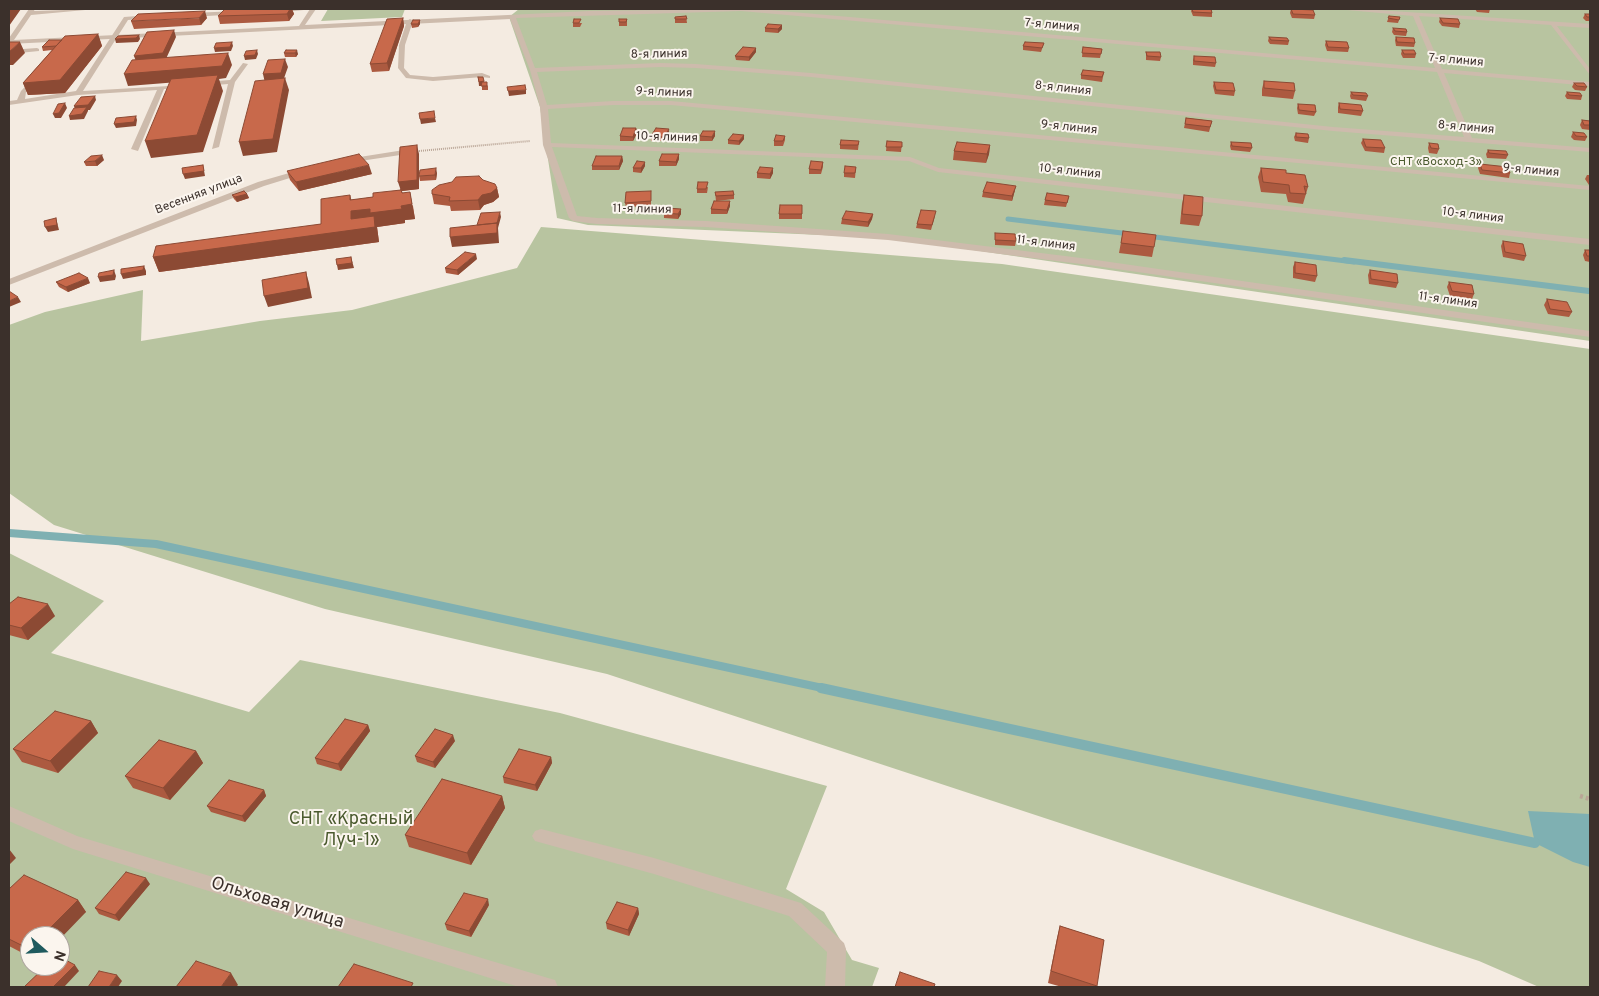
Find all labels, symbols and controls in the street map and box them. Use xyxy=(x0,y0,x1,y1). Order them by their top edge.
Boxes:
street label: 7-я линия xyxy=(1024,16,1080,36)
street label: 8-я линия xyxy=(630,47,688,63)
street label: 7-я линия xyxy=(1428,51,1484,71)
street label: 8-я линия xyxy=(1034,79,1092,99)
street label: 9-я линия xyxy=(635,85,693,101)
street label: 9-я линия xyxy=(1040,118,1098,138)
street label: 8-я линия xyxy=(1437,118,1495,138)
street label: 10-я линия xyxy=(636,130,698,146)
park label: СНТ «Восход-3» xyxy=(1390,156,1482,170)
street label: 9-я линия xyxy=(1502,161,1560,181)
street label: 10-я линия xyxy=(1039,162,1101,182)
street label: Весенняя улица xyxy=(153,172,245,218)
street label: 11-я линия xyxy=(612,202,672,218)
street label: 10-я линия xyxy=(1441,205,1505,227)
street label: 11-я линия xyxy=(1016,233,1076,255)
street label: 11-я линия xyxy=(1418,290,1478,312)
park label: СНТ «Красный Луч-1» xyxy=(289,809,413,852)
street label: Ольховая улица xyxy=(208,873,346,935)
north arrow xyxy=(20,926,70,976)
text: N xyxy=(49,948,68,963)

